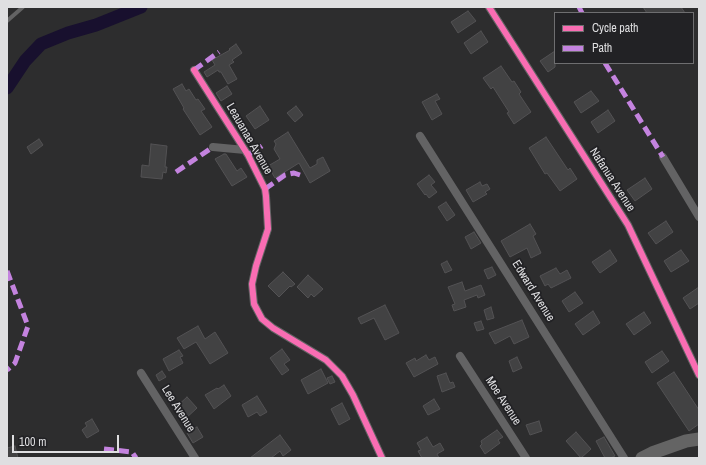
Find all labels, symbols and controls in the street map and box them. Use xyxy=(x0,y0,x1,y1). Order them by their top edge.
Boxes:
legend xyxy=(554,12,694,64)
text: Cycle path xyxy=(592,20,639,36)
text: Path xyxy=(592,40,612,56)
street label: Leauanae Avenue xyxy=(223,101,275,177)
street label: Nafanua Avenue xyxy=(586,145,638,215)
street label: Edward Avenue xyxy=(509,258,557,324)
street label: Moe Avenue xyxy=(482,374,524,428)
street label: Lee Avenue xyxy=(158,383,198,435)
scale bar xyxy=(14,427,121,453)
text: 100 m xyxy=(19,434,46,450)

